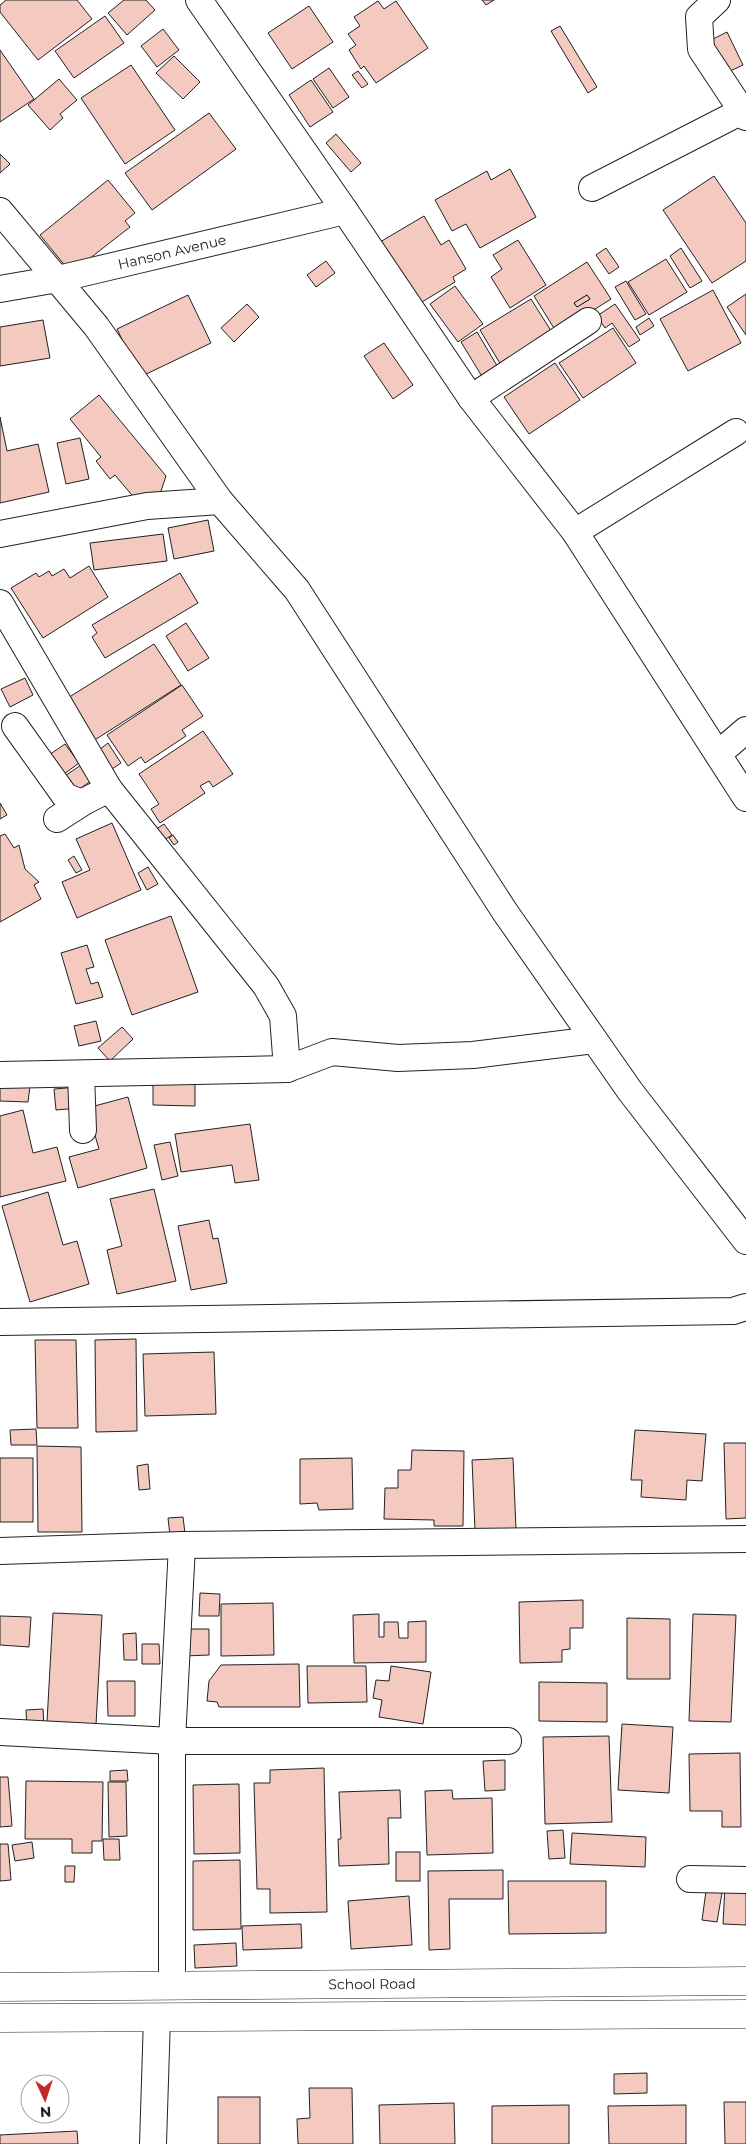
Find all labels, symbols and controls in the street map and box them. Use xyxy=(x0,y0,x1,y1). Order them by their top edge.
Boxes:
street label: Hanson Avenue xyxy=(116,230,228,274)
street label: School Road xyxy=(328,1975,416,1993)
north arrow xyxy=(20,2074,70,2124)
text: N xyxy=(40,2103,52,2121)

